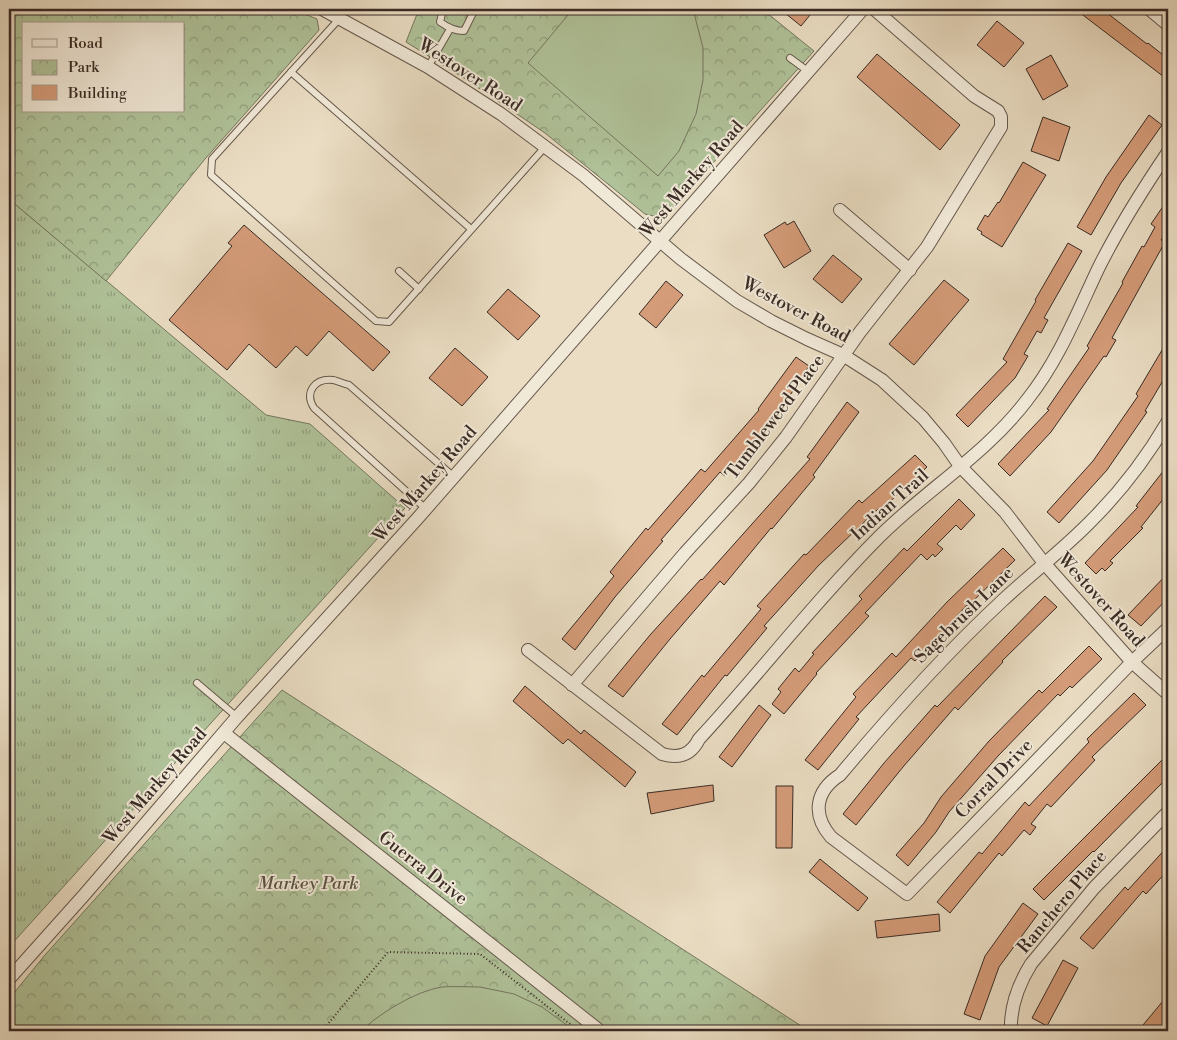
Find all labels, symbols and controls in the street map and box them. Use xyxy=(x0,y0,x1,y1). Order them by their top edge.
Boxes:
legend xyxy=(22,22,185,112)
street label: Westover Road xyxy=(413,32,527,118)
text: Road xyxy=(68,34,103,53)
text: Park xyxy=(68,58,100,77)
text: Building xyxy=(67,84,127,103)
street label: West Markey Road xyxy=(634,115,750,243)
street label: Westover Road xyxy=(737,271,855,348)
street label: Tumbleweed Place xyxy=(720,350,830,484)
street label: West Markey Road xyxy=(367,420,483,548)
street label: Indian Trail xyxy=(846,463,934,546)
street label: Westover Road xyxy=(1052,547,1150,653)
street label: Sagebrush Lane xyxy=(909,562,1019,668)
street label: West Markey Road xyxy=(97,722,213,850)
street label: Corral Drive xyxy=(950,734,1038,824)
street label: Guerra Drive xyxy=(374,826,472,910)
street label: Ranchero Place xyxy=(1012,846,1112,958)
park label: Markey Park xyxy=(257,872,359,895)

